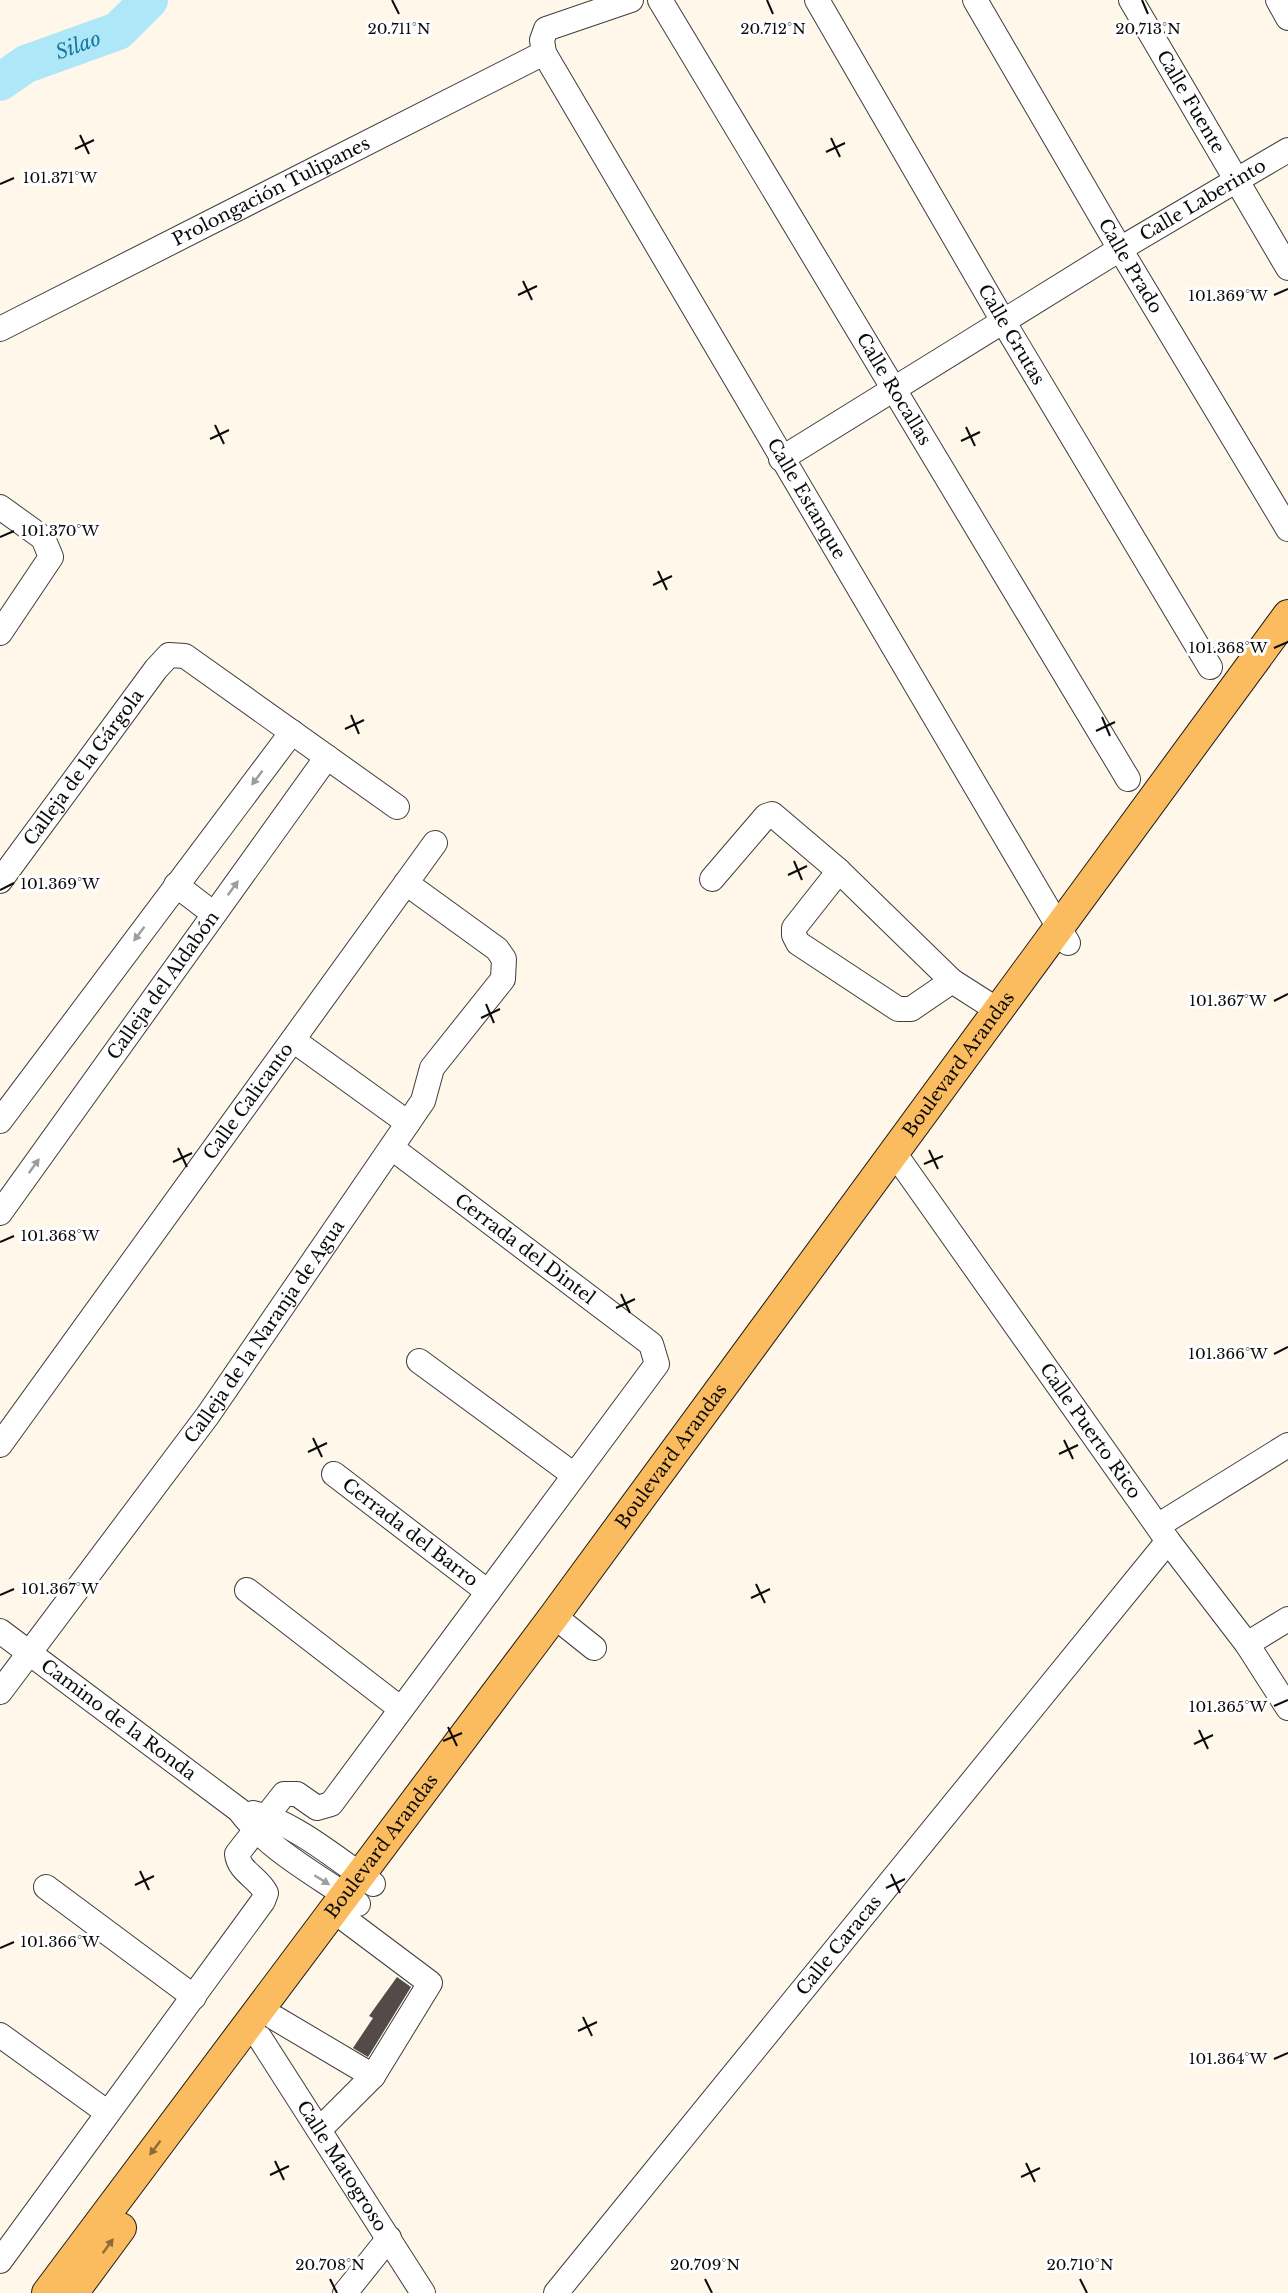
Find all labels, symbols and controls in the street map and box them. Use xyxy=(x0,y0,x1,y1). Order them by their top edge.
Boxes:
text: 20.711°N xyxy=(367,19,431,38)
text: 20.712°N xyxy=(740,19,806,38)
text: 20.713°N xyxy=(1115,19,1181,38)
water label: Silao xyxy=(52,26,104,64)
street label: Calle Fuente xyxy=(1152,46,1229,157)
street label: Prolongación Tulipanes xyxy=(169,132,374,251)
street label: Calle Laberinto xyxy=(1136,154,1270,246)
text: 101.371°W xyxy=(23,168,98,187)
street label: Calle Prado xyxy=(1094,215,1167,317)
street label: Calle Grutas xyxy=(973,280,1050,389)
text: 101.369°W xyxy=(1188,286,1268,305)
street label: Calle Rocallas xyxy=(852,329,936,449)
street label: Calle Estanque xyxy=(762,435,851,563)
text: 101.370°W xyxy=(21,521,100,540)
text: 101.368°W xyxy=(1189,638,1268,657)
street label: Calleja de la Gárgola xyxy=(19,685,148,850)
one-way arrow xyxy=(251,771,263,786)
text: 101.369°W xyxy=(20,874,100,893)
one-way arrow xyxy=(227,880,239,896)
street label: Calleja del Aldabón xyxy=(102,907,224,1064)
one-way arrow xyxy=(134,927,146,942)
street label: Boulevard Arandas xyxy=(898,987,1019,1141)
text: 101.367°W xyxy=(1189,991,1267,1010)
street label: Calle Calicanto xyxy=(199,1039,298,1164)
one-way arrow xyxy=(28,1158,40,1174)
street label: Cerrada del Dintel xyxy=(451,1189,600,1309)
street label: Calleja de la Naranja de Agua xyxy=(180,1216,349,1448)
text: 101.368°W xyxy=(21,1226,100,1245)
text: 101.366°W xyxy=(1188,1344,1268,1363)
street label: Calle Puerto Rico xyxy=(1035,1359,1146,1503)
street label: Boulevard Arandas xyxy=(611,1379,732,1533)
street label: Cerrada del Barro xyxy=(338,1473,482,1591)
text: 101.367°W xyxy=(21,1579,99,1598)
street label: Camino de la Ronda xyxy=(37,1655,200,1785)
text: 101.365°W xyxy=(1189,1697,1268,1716)
street label: Boulevard Arandas xyxy=(320,1770,443,1923)
one-way arrow xyxy=(314,1874,330,1885)
street label: Calle Caracas xyxy=(792,1891,886,2000)
text: 101.366°W xyxy=(20,1932,100,1951)
text: 101.364°W xyxy=(1189,2049,1268,2068)
street label: Calle Matogroso xyxy=(292,2097,392,2236)
one-way arrow xyxy=(149,2140,161,2156)
one-way arrow xyxy=(102,2238,114,2254)
text: 20.708°N xyxy=(295,2255,365,2274)
text: 20.709°N xyxy=(670,2255,740,2274)
text: 20.710°N xyxy=(1046,2255,1114,2274)

